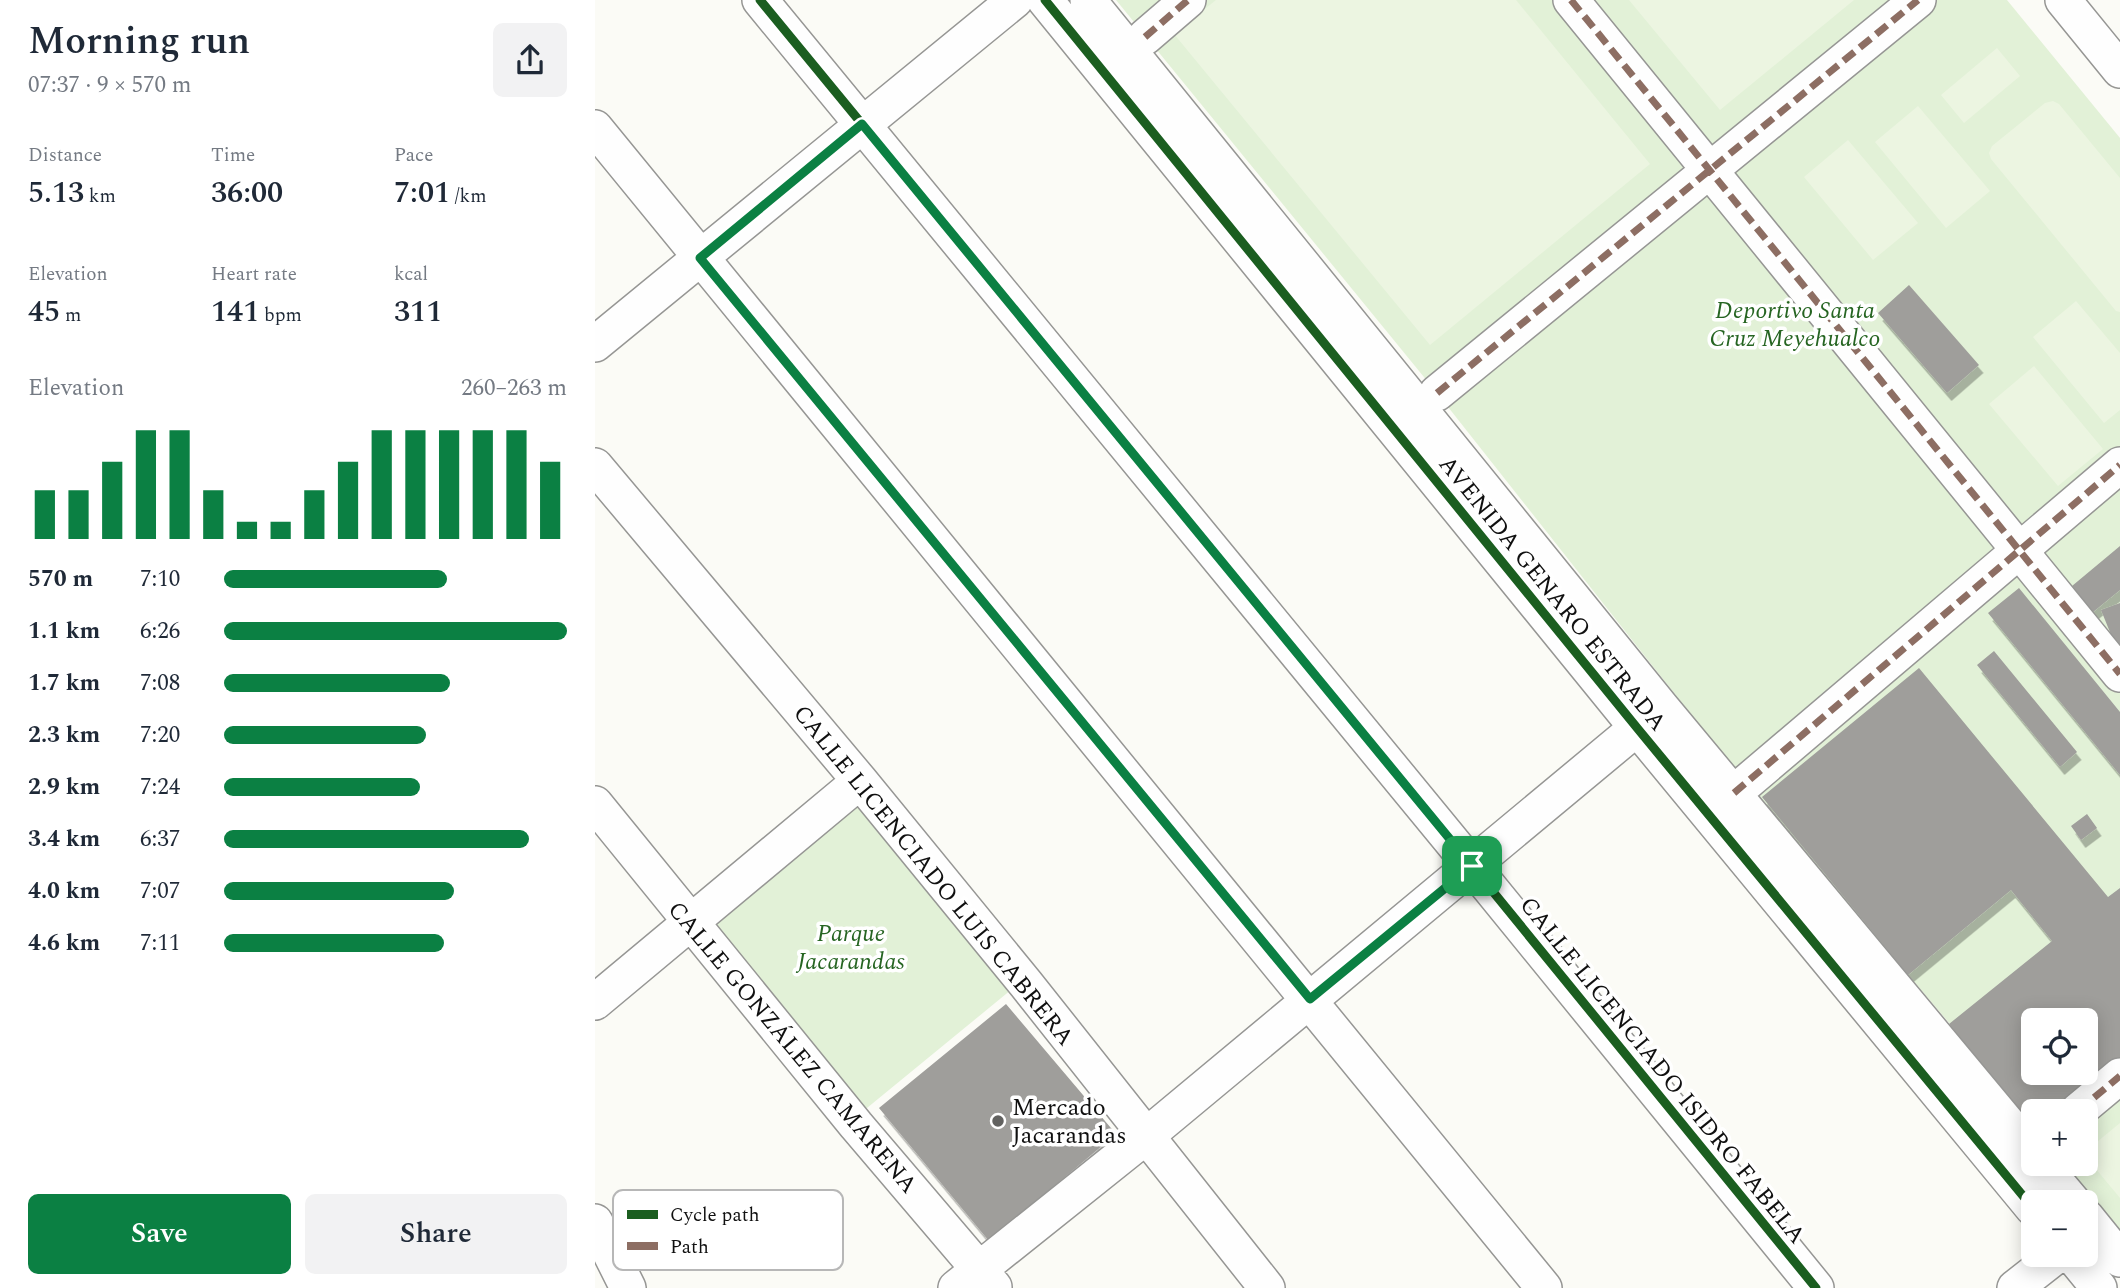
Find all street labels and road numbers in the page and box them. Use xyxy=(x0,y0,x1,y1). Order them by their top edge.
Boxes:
street label: AVENIDA GENARO ESTRADA xyxy=(1429,448,1675,739)
street label: CALLE LICENCIADO LUIS CABRERA xyxy=(784,697,1083,1054)
street label: CALLE LICENCIADO ISIDRO FABELA xyxy=(1510,889,1814,1252)
street label: CALLE GONZÁLEZ CAMARENA xyxy=(659,893,926,1202)

